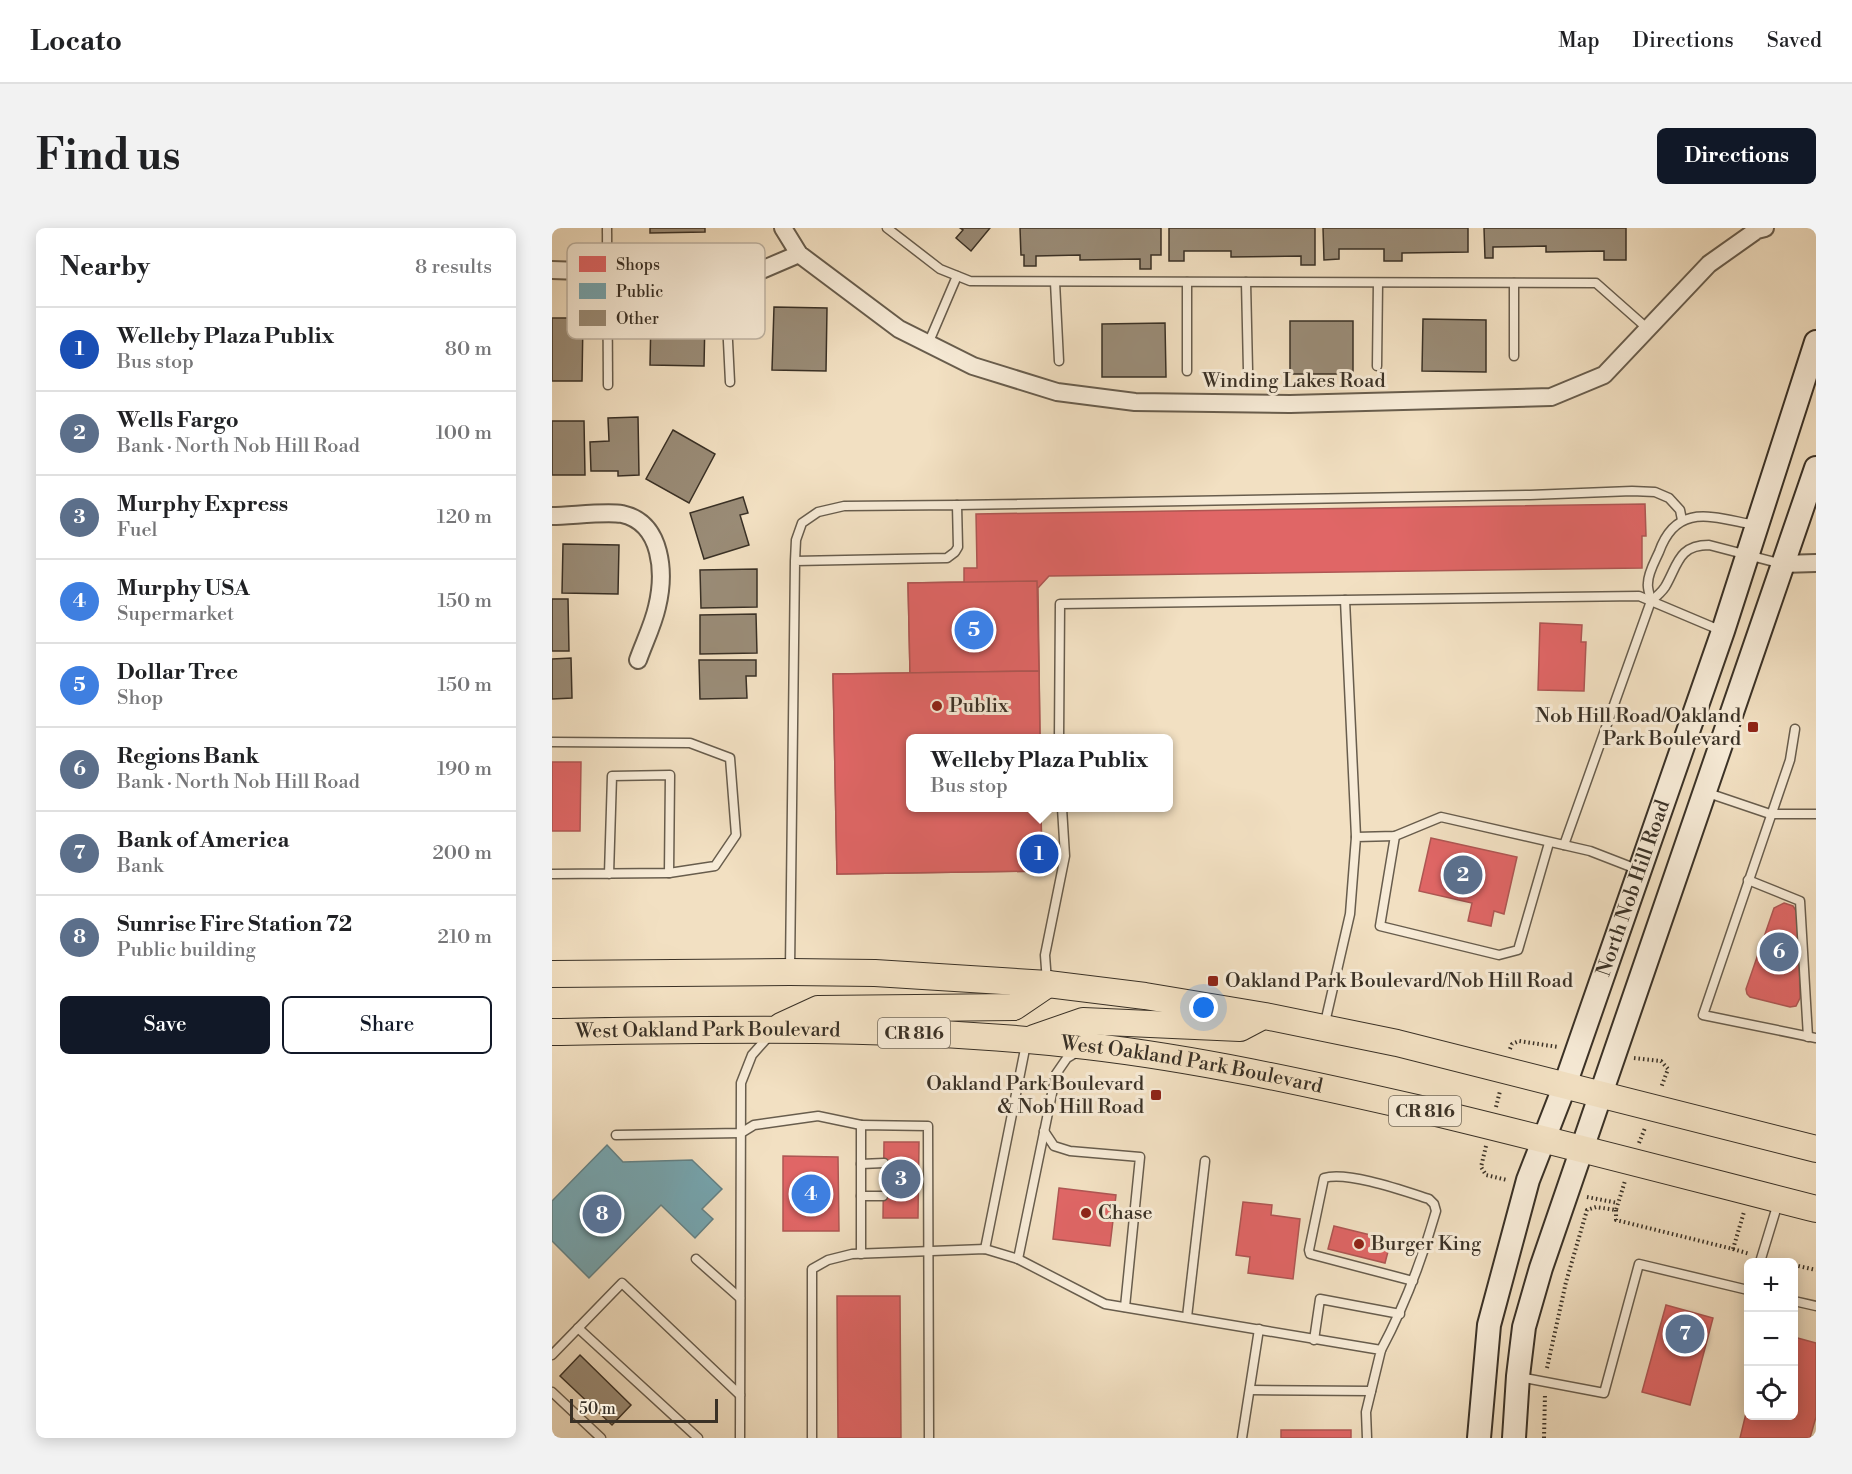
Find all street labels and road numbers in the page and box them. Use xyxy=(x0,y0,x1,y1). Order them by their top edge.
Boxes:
street label: Winding Lakes Road xyxy=(1201,369,1386,394)
street label: North Nob Hill Road xyxy=(1591,796,1676,980)
street label: West Oakland Park Boulevard xyxy=(574,1017,841,1044)
road number: CR 816 xyxy=(878,1018,950,1048)
street label: West Oakland Park Boulevard xyxy=(1059,1031,1326,1099)
road number: CR 816 xyxy=(1389,1096,1461,1126)

